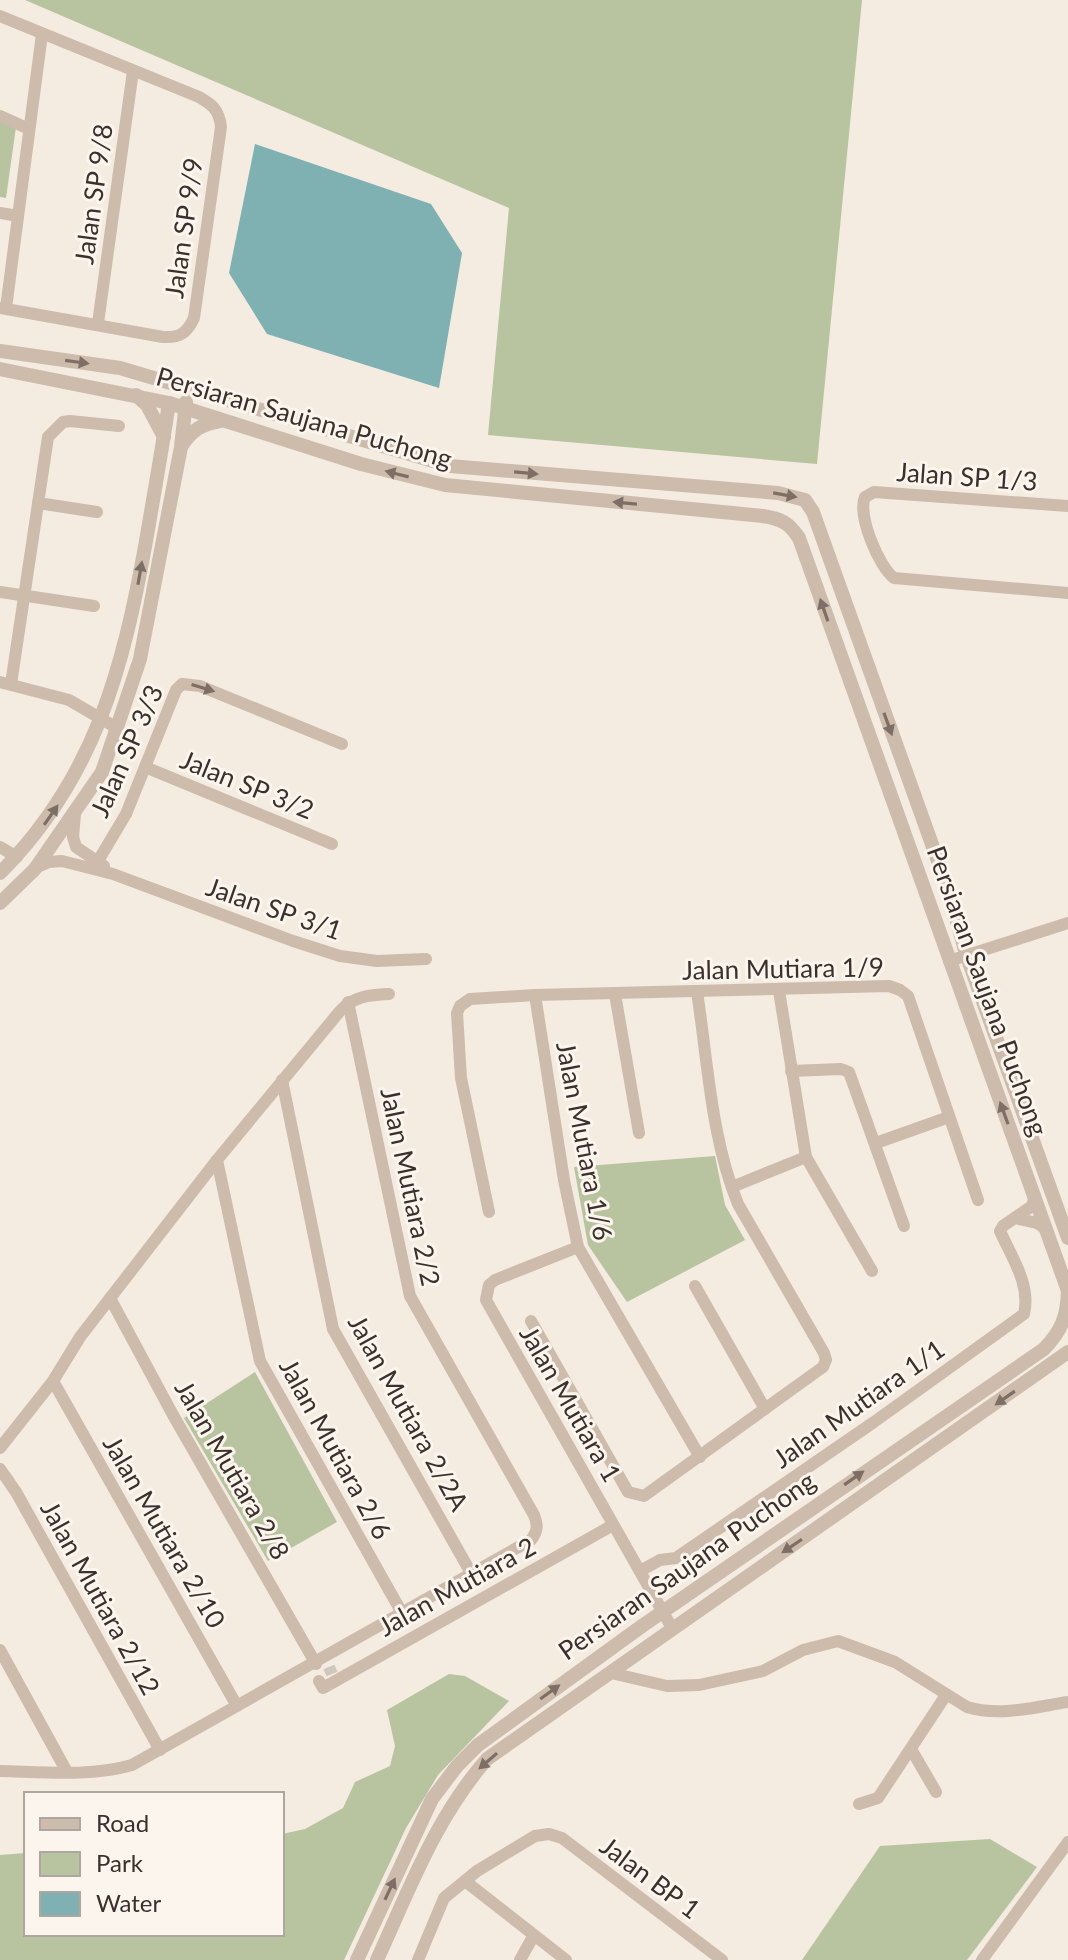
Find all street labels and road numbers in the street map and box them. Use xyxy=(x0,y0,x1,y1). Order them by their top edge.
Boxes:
street label: Jalan SP 9/8 xyxy=(67,122,119,266)
street label: Jalan SP 9/9 xyxy=(157,156,209,300)
street label: Persiaran Saujana Puchong xyxy=(153,359,456,475)
street label: Jalan SP 1/3 xyxy=(896,455,1039,497)
street label: Jalan SP 3/3 xyxy=(83,680,169,822)
street label: Jalan SP 3/2 xyxy=(176,743,319,825)
street label: Persiaran Saujana Puchong xyxy=(921,841,1055,1140)
street label: Jalan SP 3/1 xyxy=(202,870,346,946)
street label: Jalan Mutiara 1/9 xyxy=(682,950,884,986)
street label: Jalan Mutiara 1/6 xyxy=(550,1039,620,1243)
street label: Jalan Mutiara 2/2 xyxy=(374,1085,448,1289)
street label: Jalan Mutiara 2/2A xyxy=(342,1309,476,1517)
street label: Jalan Mutiara 1 xyxy=(513,1320,628,1487)
street label: Jalan Mutiara 1/1 xyxy=(767,1332,950,1474)
street label: Jalan Mutiara 2/6 xyxy=(273,1353,399,1544)
street label: Jalan Mutiara 2/8 xyxy=(169,1374,297,1565)
street label: Jalan Mutiara 2/10 xyxy=(97,1430,233,1633)
street label: Persiaran Saujana Puchong xyxy=(552,1464,821,1666)
street label: Jalan Mutiara 2/12 xyxy=(34,1495,167,1700)
street label: Jalan Mutiara 2 xyxy=(372,1530,541,1643)
street label: Jalan BP 1 xyxy=(594,1829,707,1925)

